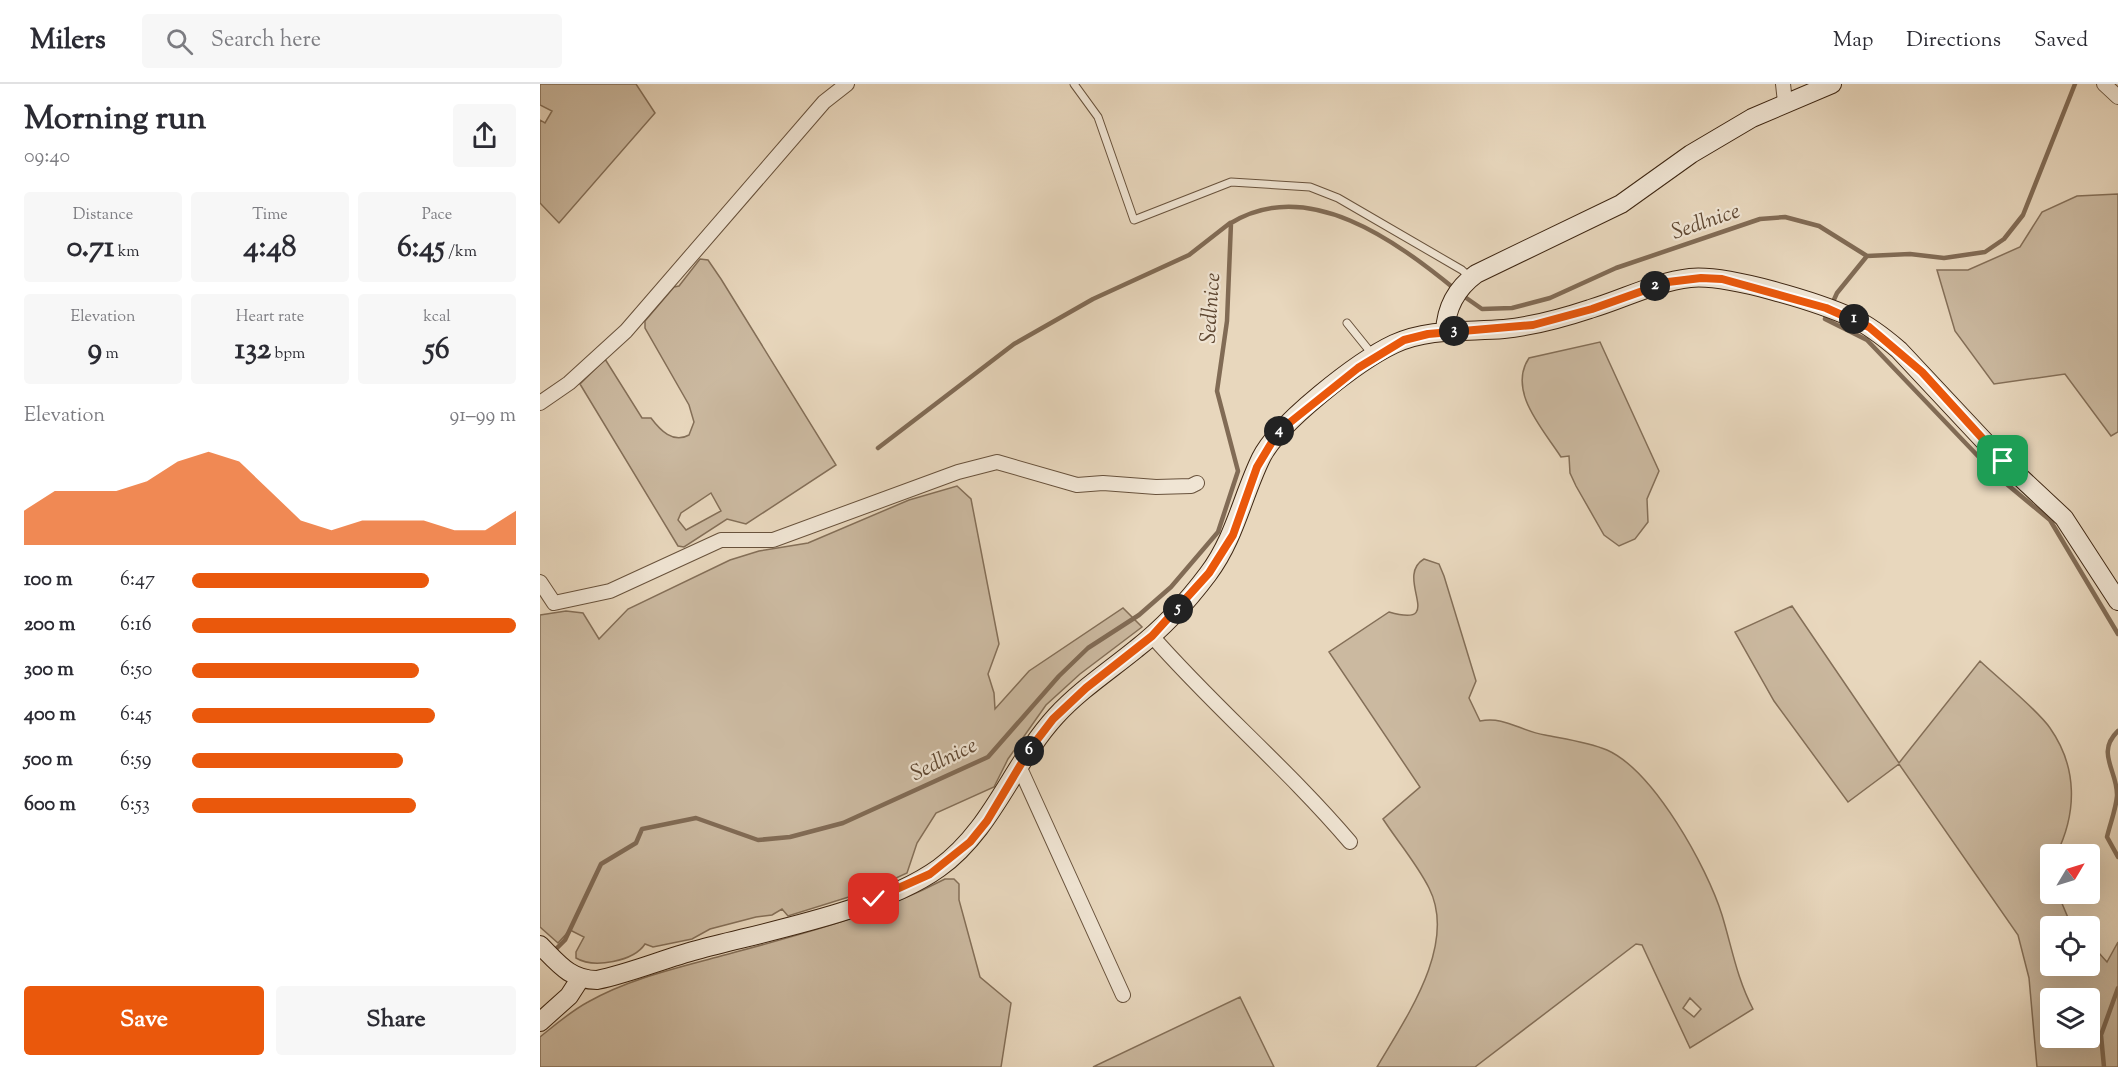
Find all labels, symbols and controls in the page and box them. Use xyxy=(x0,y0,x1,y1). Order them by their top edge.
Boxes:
search box xyxy=(142,14,562,68)
text: Milers xyxy=(30,21,106,61)
icon: search xyxy=(163,25,196,58)
text: Search here xyxy=(211,25,321,57)
text: Map xyxy=(1833,26,1873,56)
text: Directions xyxy=(1906,26,2001,56)
text: Saved xyxy=(2034,26,2088,56)
text: Morning run xyxy=(24,96,206,144)
button: share xyxy=(453,104,516,167)
text: 09:40 xyxy=(24,143,70,172)
water label: Sedlnice xyxy=(1667,196,1745,249)
text: Distance xyxy=(73,204,133,227)
text: Time xyxy=(252,204,288,227)
text: Pace xyxy=(422,204,452,227)
text: 0.71 xyxy=(66,227,114,270)
text: 4:48 xyxy=(243,227,297,270)
text: 6:45 xyxy=(397,227,445,270)
text: km xyxy=(114,241,140,264)
text: /km xyxy=(445,241,477,264)
pin: 2 xyxy=(1640,271,1670,301)
water label: Sedlnice xyxy=(1194,272,1230,345)
text: 2 xyxy=(1651,274,1659,297)
pin: 1 xyxy=(1839,304,1869,334)
text: Elevation xyxy=(71,306,135,329)
text: Heart rate xyxy=(236,306,304,329)
text: kcal xyxy=(423,306,451,329)
text: 1 xyxy=(1851,307,1857,330)
pin: 3 xyxy=(1439,316,1469,346)
text: 3 xyxy=(1451,319,1457,342)
text: 9 xyxy=(87,329,102,372)
text: 132 xyxy=(235,329,271,372)
text: 56 xyxy=(424,329,450,372)
text: m xyxy=(102,343,119,366)
text: bpm xyxy=(271,343,305,366)
text: Elevation xyxy=(24,402,105,431)
text: 91–99 m xyxy=(449,402,516,431)
pin: 4 xyxy=(1264,416,1294,446)
text: 4 xyxy=(1275,419,1283,442)
pin xyxy=(1977,435,2028,486)
icon: arrive xyxy=(1986,444,2019,477)
text: 100 m xyxy=(24,566,73,595)
text: 6:47 xyxy=(120,566,155,595)
pin: 5 xyxy=(1163,594,1193,624)
text: 5 xyxy=(1175,597,1181,620)
text: 200 m xyxy=(24,611,75,640)
text: 6:16 xyxy=(120,611,152,640)
text: 300 m xyxy=(24,656,74,685)
text: 6:50 xyxy=(120,656,152,685)
text: 400 m xyxy=(24,701,76,730)
text: 6:45 xyxy=(120,701,152,730)
water label: Sedlnice xyxy=(906,731,983,791)
pin: 6 xyxy=(1014,736,1044,766)
text: 6 xyxy=(1025,739,1033,762)
text: 500 m xyxy=(24,746,73,775)
text: 6:59 xyxy=(120,746,152,775)
text: 600 m xyxy=(24,791,76,820)
text: 6:53 xyxy=(120,791,150,820)
north arrow xyxy=(2040,844,2100,904)
map controls xyxy=(2040,844,2100,1048)
pin xyxy=(848,873,899,924)
icon: check xyxy=(857,882,890,915)
button: locate xyxy=(2040,916,2100,976)
button: Save xyxy=(24,986,264,1055)
button: Share xyxy=(276,986,516,1055)
button: layers xyxy=(2040,988,2100,1048)

